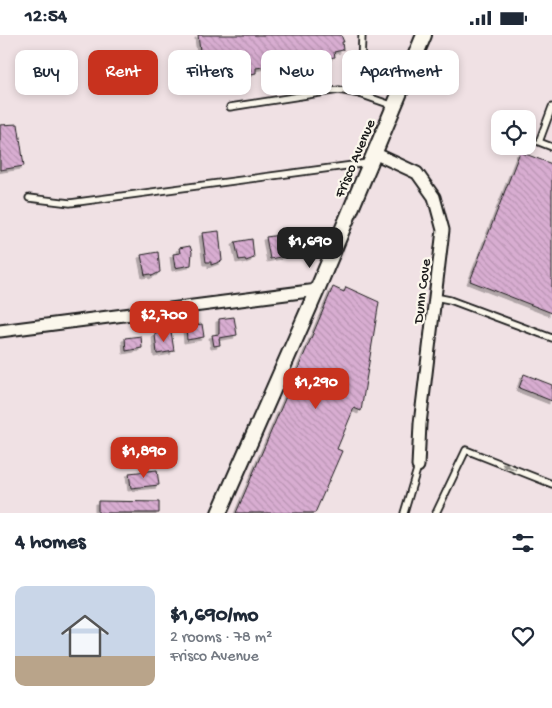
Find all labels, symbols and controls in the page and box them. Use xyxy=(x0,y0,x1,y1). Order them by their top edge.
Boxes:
text: 12:54 xyxy=(25,6,67,29)
chip: Buy xyxy=(15,50,78,95)
chip: Rent xyxy=(88,50,158,95)
chip: Filters xyxy=(168,50,251,95)
chip: New xyxy=(261,50,332,95)
chip: Apartment xyxy=(342,50,459,95)
map controls xyxy=(491,110,536,155)
button: locate xyxy=(491,110,536,155)
street label: Frisco Avenue xyxy=(331,117,381,202)
pin: $1,690 xyxy=(269,227,351,269)
text: $1,690 xyxy=(288,233,332,252)
street label: Dunn Cove xyxy=(410,258,436,326)
pin: $2,700 xyxy=(123,301,205,343)
text: $2,700 xyxy=(141,307,187,326)
pin: $1,290 xyxy=(275,367,357,410)
text: $1,290 xyxy=(294,374,338,393)
pin: $1,890 xyxy=(103,437,185,479)
text: $1,890 xyxy=(122,443,166,462)
one-way arrow xyxy=(501,463,516,471)
icon: filters xyxy=(509,529,537,557)
text: 4 homes xyxy=(15,531,86,556)
text: $1,690/mo xyxy=(170,604,258,629)
icon: home xyxy=(55,606,115,666)
icon: heart xyxy=(509,622,537,650)
text: 2 rooms · 78 m² xyxy=(170,629,272,648)
text: Frisco Avenue xyxy=(170,648,259,667)

